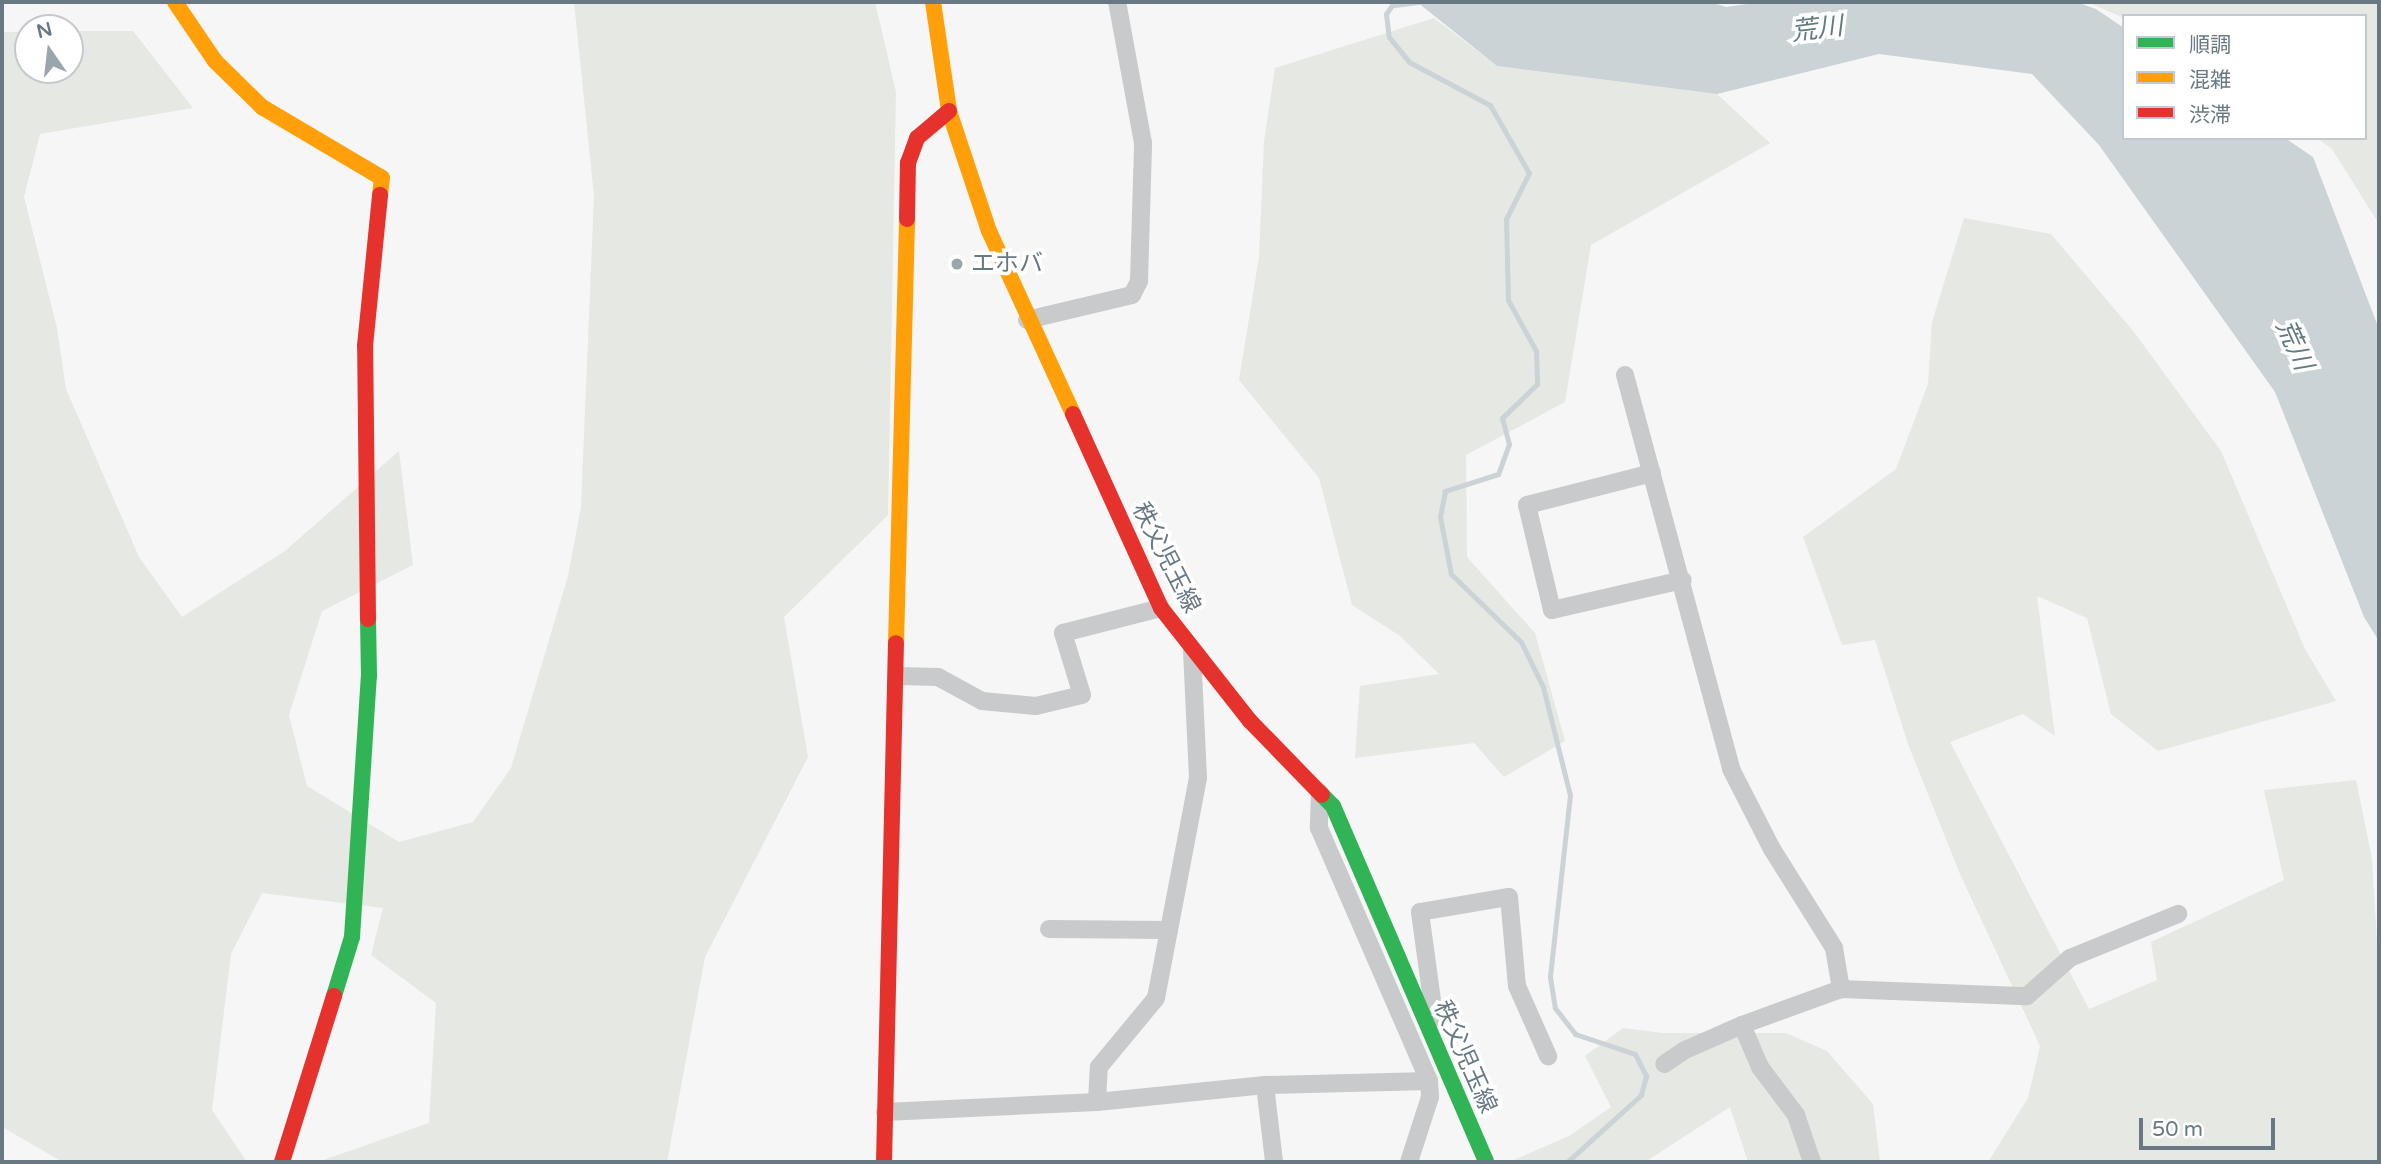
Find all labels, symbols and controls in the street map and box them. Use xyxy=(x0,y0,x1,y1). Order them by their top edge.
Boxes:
water label: 荒川 xyxy=(1789,10,1845,48)
north arrow xyxy=(14,14,84,84)
legend xyxy=(2122,14,2367,140)
text: N xyxy=(34,18,54,43)
text: 順調 xyxy=(2189,33,2231,58)
text: 混雑 xyxy=(2189,68,2231,93)
text: 渋滞 xyxy=(2189,103,2231,128)
place label: エホバ xyxy=(971,250,1043,278)
marker: エホバ xyxy=(949,256,965,272)
water label: 荒川 xyxy=(2269,315,2319,375)
street label: 秩父児玉線 xyxy=(1126,498,1206,618)
street label: 秩父児玉線 xyxy=(1427,996,1503,1118)
scale bar xyxy=(2143,1104,2280,1148)
text: 50 m xyxy=(2152,1117,2203,1142)

